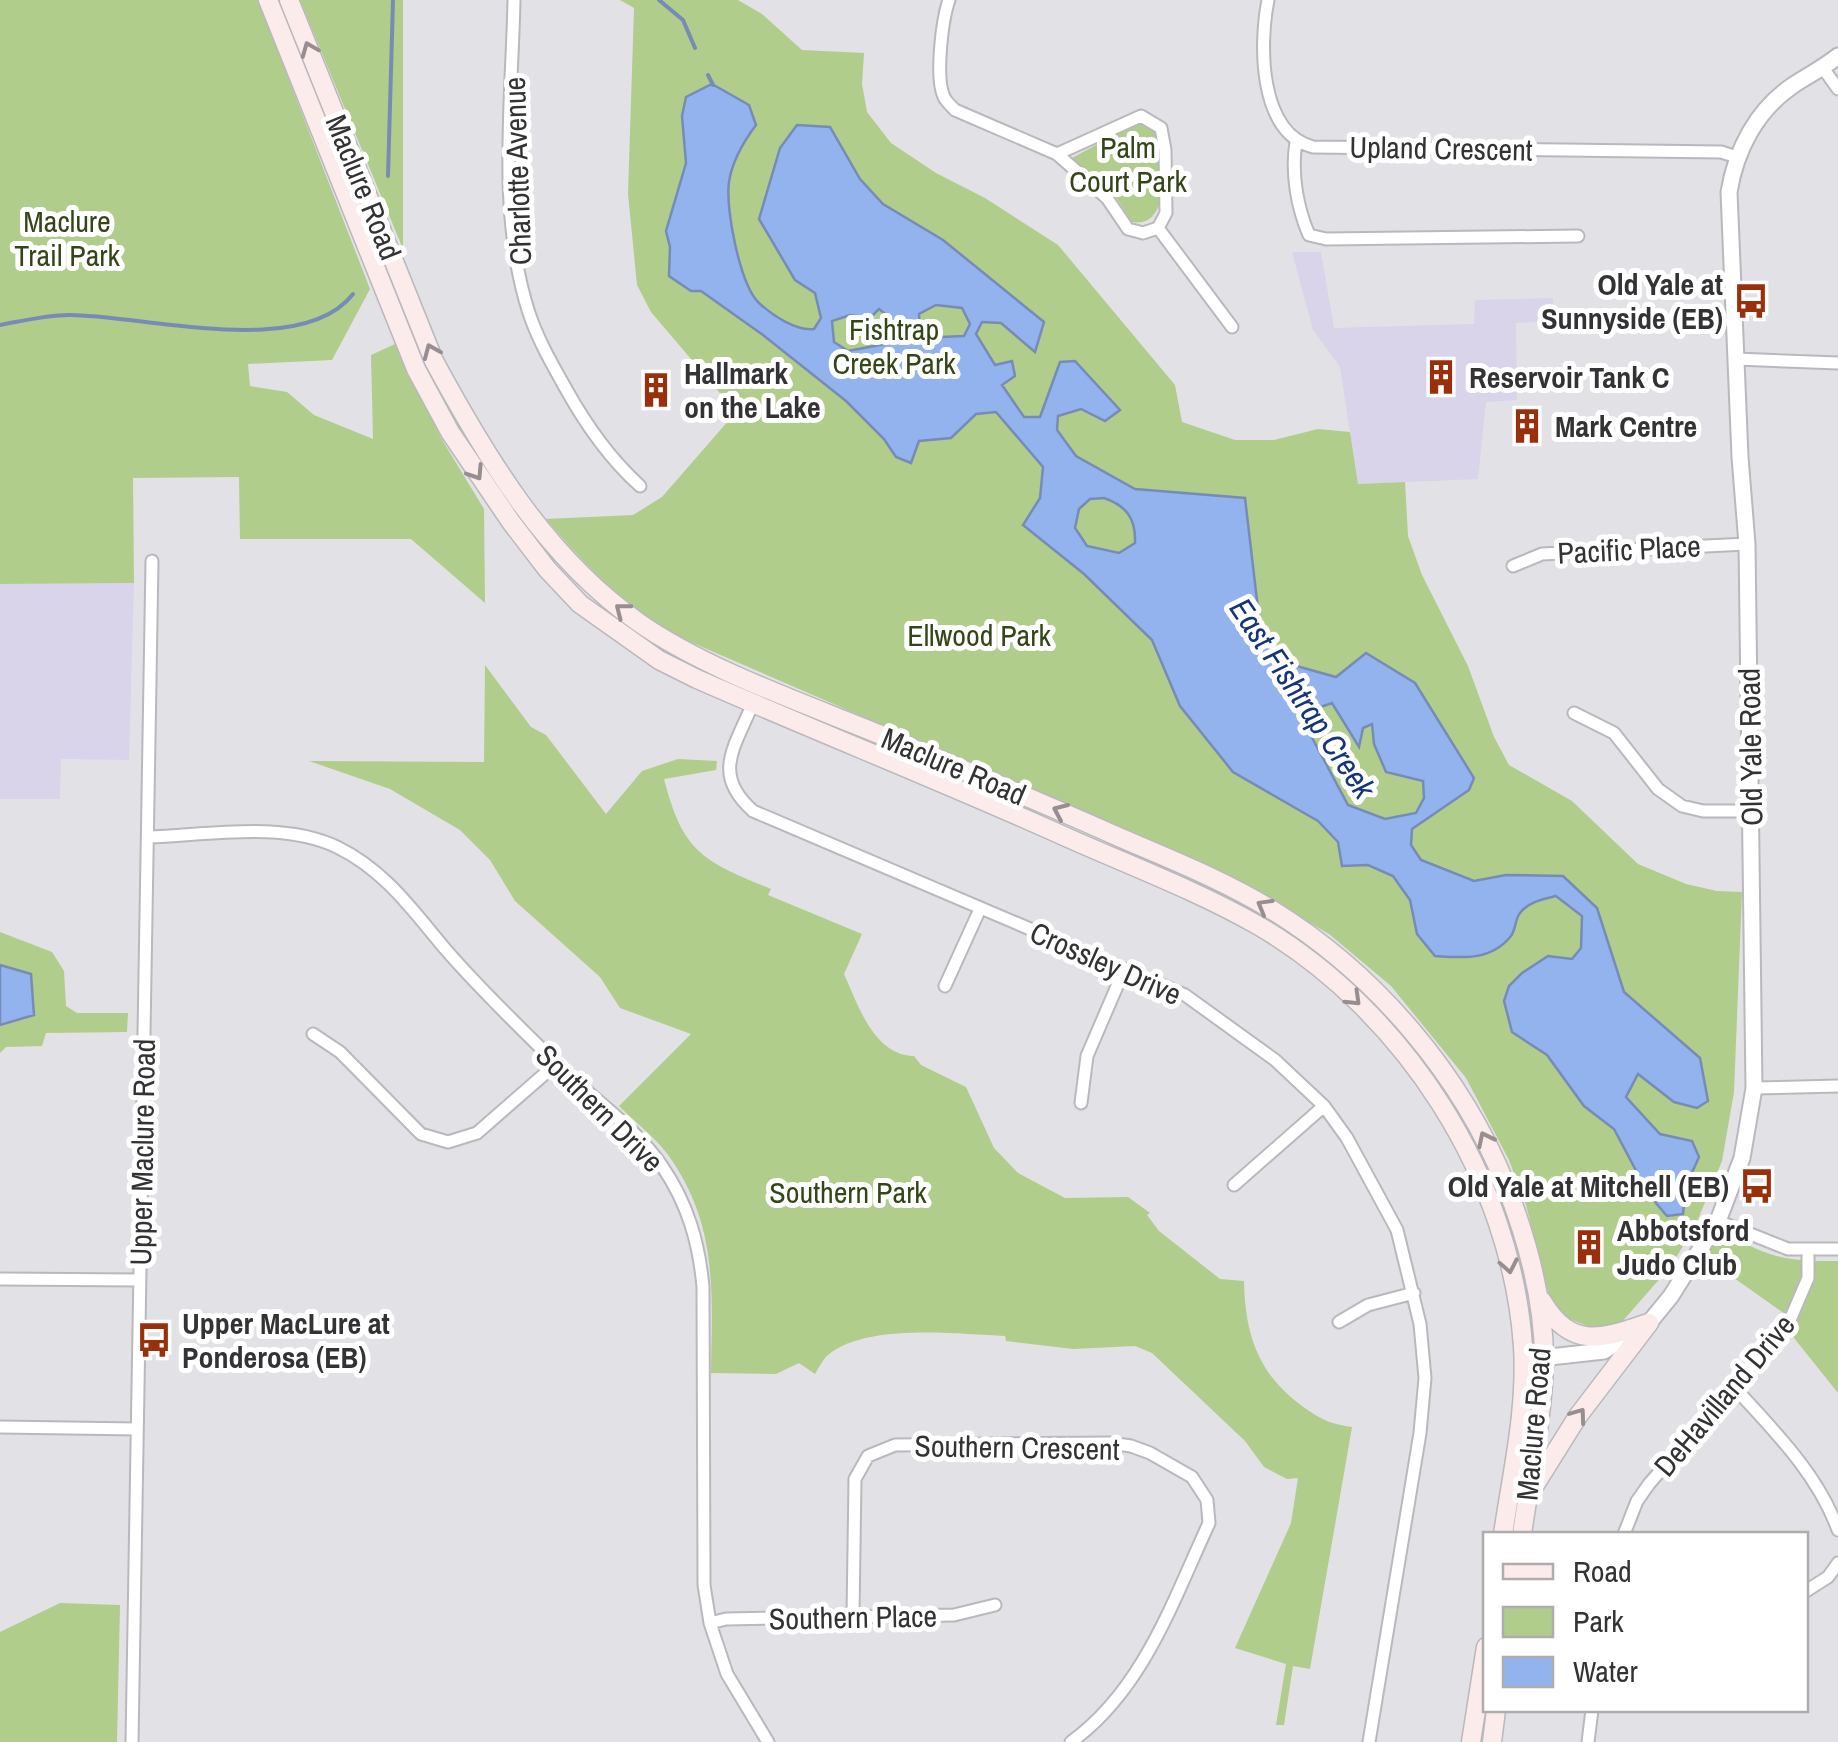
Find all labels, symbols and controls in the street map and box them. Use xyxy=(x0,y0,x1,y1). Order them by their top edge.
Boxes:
one-way arrow xyxy=(300,42,320,59)
street label: Charlotte Avenue xyxy=(494,76,540,266)
street label: Maclure Road xyxy=(317,109,411,265)
street label: Upland Crescent xyxy=(1349,126,1533,170)
park label: Palm Court Park xyxy=(1069,127,1187,201)
park label: Maclure Trail Park xyxy=(14,201,121,275)
place label: Old Yale at Sunnyside (EB) xyxy=(1541,264,1723,338)
bus stop icon: Old Yale at Sunnyside (EB) xyxy=(1732,282,1770,320)
park label: Fishtrap Creek Park xyxy=(832,309,956,383)
one-way arrow xyxy=(423,343,443,361)
place label: Hallmark on the Lake xyxy=(684,353,821,427)
place label: Reservoir Tank C xyxy=(1469,357,1670,397)
building icon: Reservoir Tank C xyxy=(1422,358,1460,396)
building icon: Hallmark on the Lake xyxy=(637,371,675,409)
place label: Mark Centre xyxy=(1555,406,1697,446)
building icon: Mark Centre xyxy=(1508,407,1546,445)
one-way arrow xyxy=(464,462,483,480)
street label: Pacific Place xyxy=(1556,525,1702,573)
water label: East Fishtrap Creek xyxy=(1220,589,1387,807)
one-way arrow xyxy=(615,604,633,621)
park label: Ellwood Park xyxy=(907,615,1051,655)
street label: Old Yale Road xyxy=(1729,668,1771,826)
street label: Maclure Road xyxy=(876,718,1032,814)
one-way arrow xyxy=(1052,803,1070,823)
one-way arrow xyxy=(1256,899,1274,919)
street label: Crossley Drive xyxy=(1024,912,1188,1014)
one-way arrow xyxy=(1342,987,1360,1005)
street label: Southern Drive xyxy=(527,1035,673,1181)
street label: Upper Maclure Road xyxy=(120,1038,164,1266)
one-way arrow xyxy=(1477,1131,1497,1149)
place label: Old Yale at Mitchell (EB) xyxy=(1448,1166,1729,1206)
bus stop icon: Old Yale at Mitchell (EB) xyxy=(1738,1167,1776,1205)
park label: Southern Park xyxy=(769,1172,927,1212)
place label: Abbotsford Judo Club xyxy=(1617,1210,1750,1284)
building icon: Abbotsford Judo Club xyxy=(1570,1228,1608,1266)
one-way arrow xyxy=(1498,1257,1519,1274)
place label: Upper MacLure at Ponderosa (EB) xyxy=(182,1303,390,1377)
street label: DeHavilland Drive xyxy=(1645,1306,1803,1484)
bus stop icon: Upper MacLure at Ponderosa (EB) xyxy=(135,1321,173,1359)
street label: Maclure Road xyxy=(1506,1346,1560,1502)
one-way arrow xyxy=(1567,1408,1585,1426)
street label: Southern Crescent xyxy=(914,1425,1120,1469)
legend xyxy=(1483,1532,1808,1712)
text: Road xyxy=(1573,1551,1632,1591)
street label: Southern Place xyxy=(769,1596,937,1638)
text: Park xyxy=(1573,1601,1624,1641)
text: Water xyxy=(1573,1651,1639,1691)

